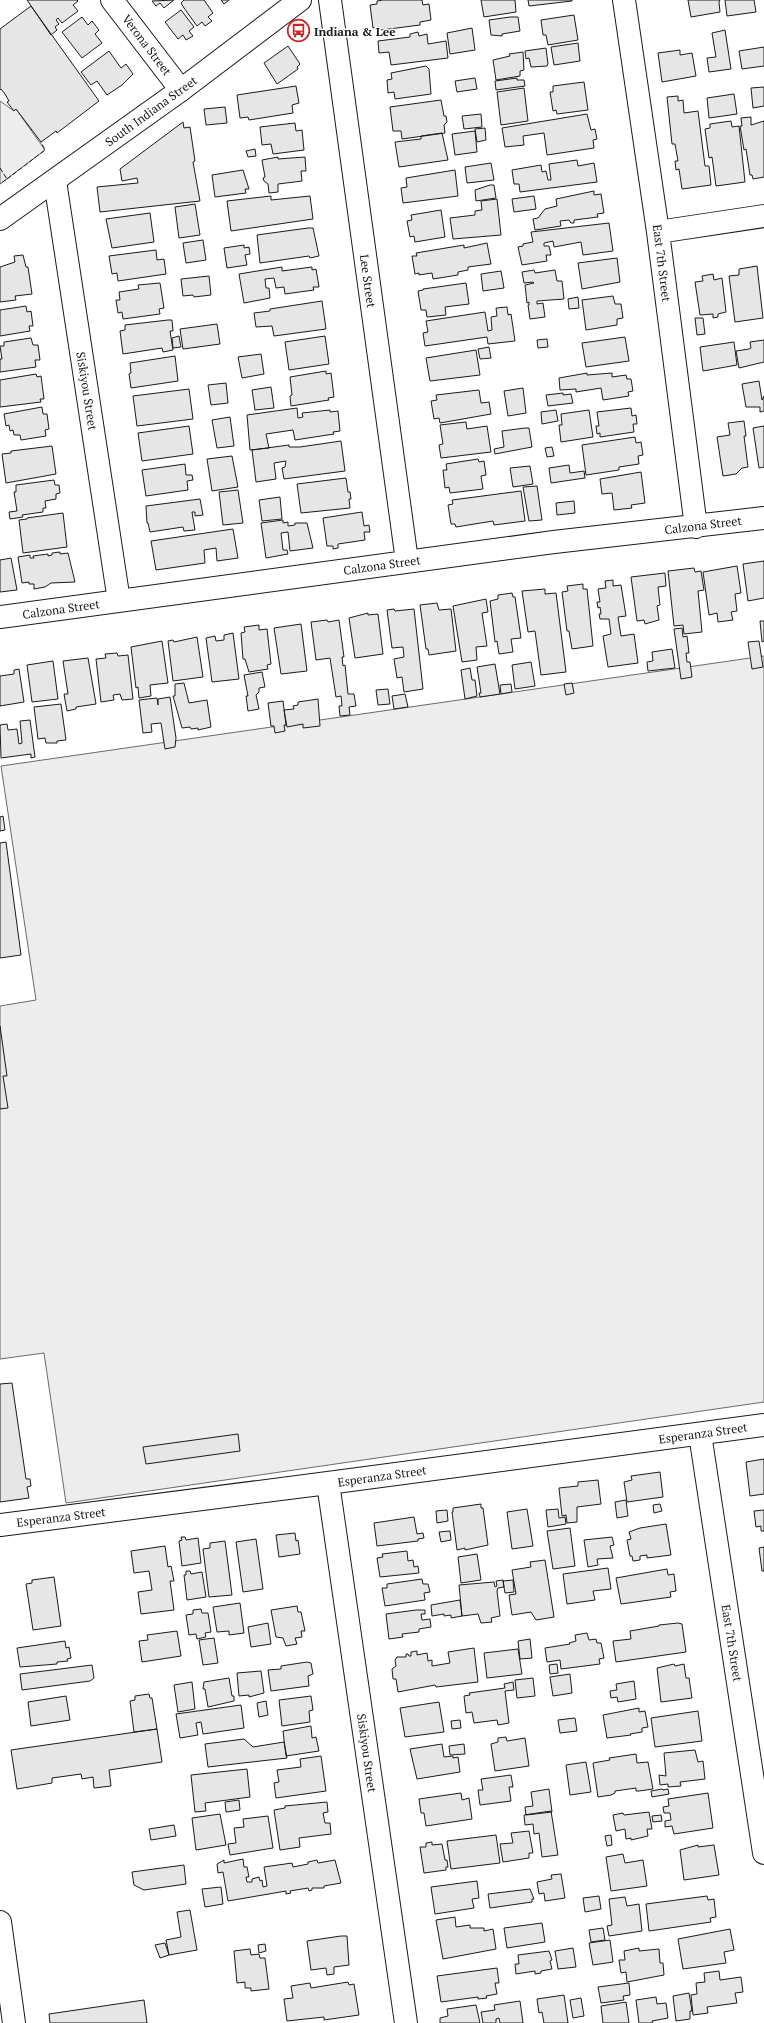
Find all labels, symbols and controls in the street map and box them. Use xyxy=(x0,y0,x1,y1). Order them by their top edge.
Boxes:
street label: Verona Street xyxy=(119,12,175,79)
bus stop icon: Indiana & Lee xyxy=(285,18,311,44)
place label: Indiana & Lee xyxy=(314,24,396,39)
street label: South Indiana Street xyxy=(102,72,200,149)
street label: East 7th Street xyxy=(650,223,674,303)
street label: Lee Street xyxy=(357,253,379,309)
street label: Siskiyou Street xyxy=(73,351,101,432)
street label: Calzona Street xyxy=(663,513,743,537)
street label: Calzona Street xyxy=(342,552,422,578)
street label: Calzona Street xyxy=(21,596,101,622)
street label: Esperanza Street xyxy=(658,1419,749,1447)
street label: Esperanza Street xyxy=(337,1462,428,1490)
street label: Esperanza Street xyxy=(16,1504,107,1530)
street label: East 7th Street xyxy=(718,1603,746,1683)
street label: Siskiyou Street xyxy=(354,1713,380,1794)

